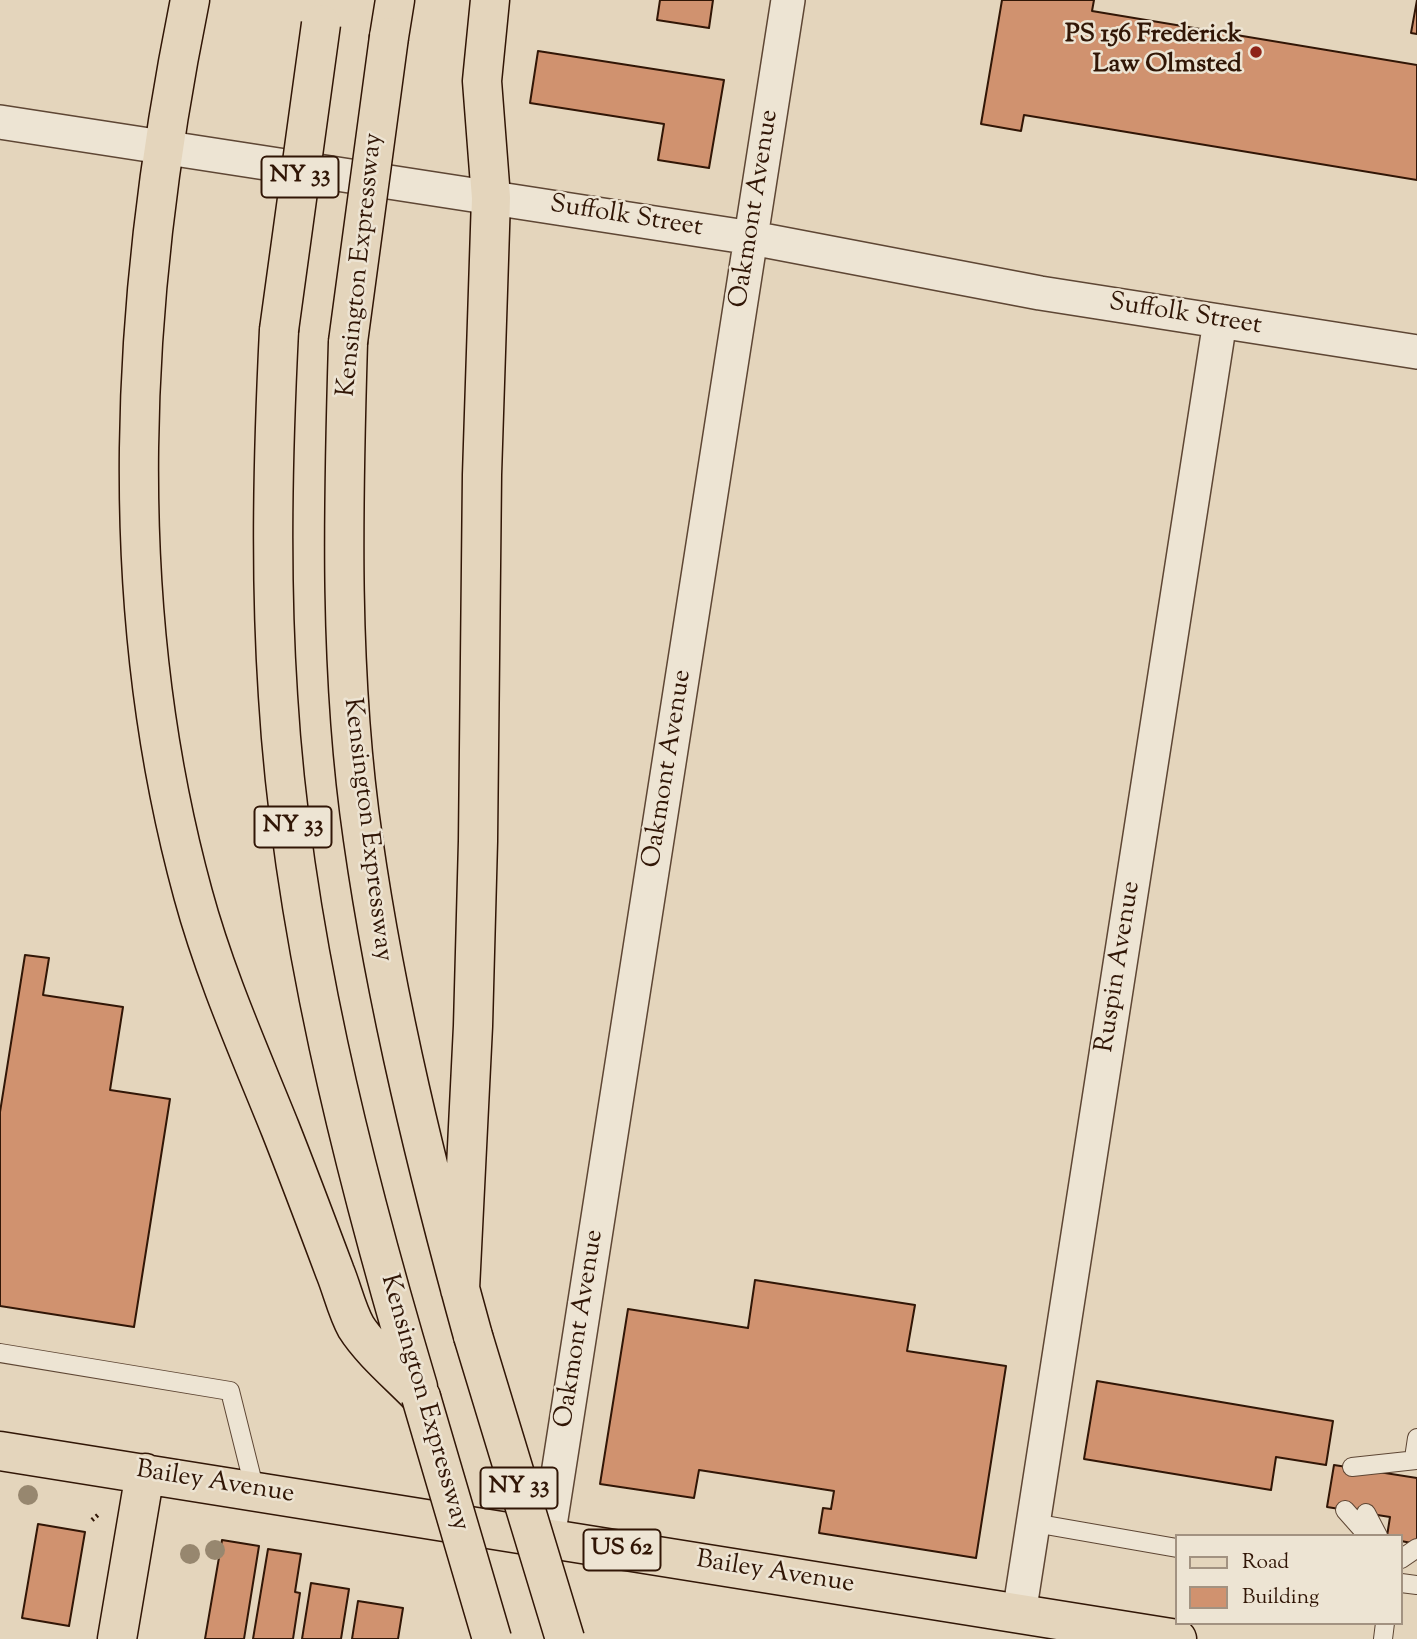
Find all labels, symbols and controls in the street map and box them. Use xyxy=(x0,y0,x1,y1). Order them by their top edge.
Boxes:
place label: PS 156 Frederick Law Olmsted xyxy=(1065,21,1242,82)
marker: PS 156 Frederick Law Olmsted xyxy=(1248,44,1264,60)
street label: Oakmont Avenue xyxy=(725,108,787,310)
street label: Kensington Expressway xyxy=(333,132,391,398)
road number: NY 33 xyxy=(262,156,338,197)
street label: Suffolk Street xyxy=(547,191,705,245)
street label: Suffolk Street xyxy=(1106,289,1264,343)
street label: Oakmont Avenue xyxy=(638,668,700,870)
street label: Kensington Expressway xyxy=(334,697,398,963)
road number: NY 33 xyxy=(254,806,332,848)
street label: Ruspin Avenue xyxy=(1091,879,1149,1055)
street label: Oakmont Avenue xyxy=(550,1228,612,1430)
street label: Kensington Expressway xyxy=(371,1271,475,1535)
street label: Bailey Avenue xyxy=(134,1456,296,1512)
road number: NY 33 xyxy=(480,1468,558,1508)
road number: US 62 xyxy=(584,1530,660,1570)
legend xyxy=(1176,1534,1403,1625)
street label: Bailey Avenue xyxy=(694,1546,856,1602)
text: Road xyxy=(1242,1548,1289,1578)
text: Building xyxy=(1242,1583,1319,1613)

